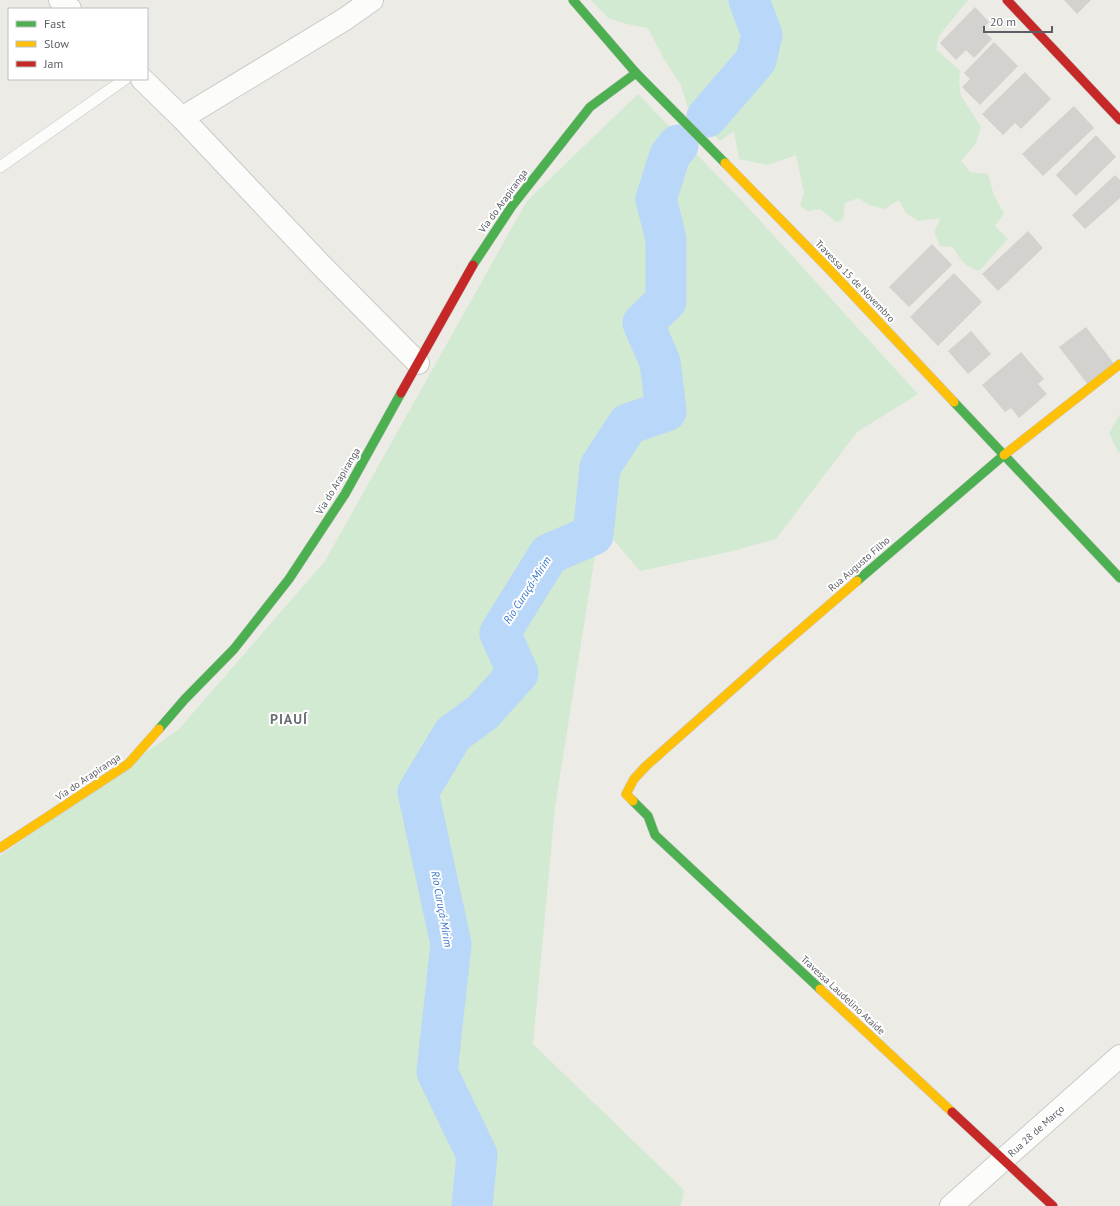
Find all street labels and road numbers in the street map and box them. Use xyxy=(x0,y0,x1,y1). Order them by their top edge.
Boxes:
street label: Via do Arapiranga xyxy=(475,167,530,236)
street label: Travessa 15 de Novembro xyxy=(812,237,898,325)
street label: Via do Arapiranga xyxy=(312,445,363,518)
street label: Rua Augusto Filho xyxy=(825,534,893,594)
street label: Via do Arapiranga xyxy=(52,750,123,804)
street label: Travessa Laudelino Ataíde xyxy=(798,953,888,1037)
street label: Rua 28 de Março xyxy=(1005,1102,1067,1160)

